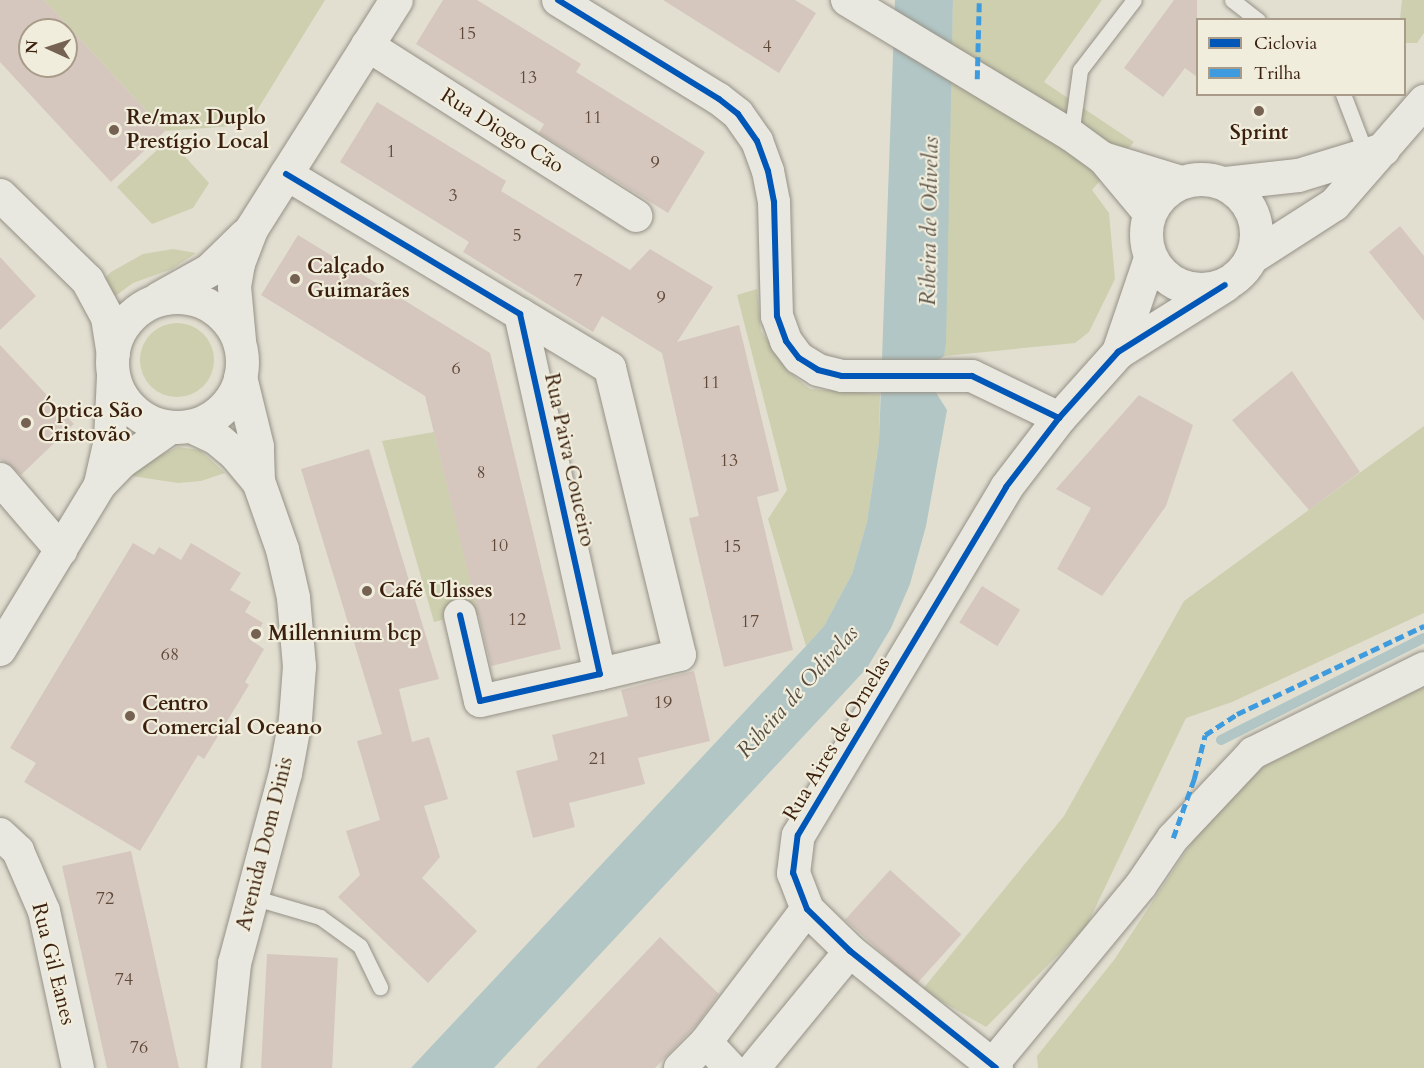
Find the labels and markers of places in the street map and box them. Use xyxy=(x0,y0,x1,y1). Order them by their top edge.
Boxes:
marker: Sprint xyxy=(1252,104,1266,118)
place label: Re/max Duplo Prestígio Local xyxy=(126,105,269,155)
place label: Sprint xyxy=(1230,120,1288,146)
marker: Re/max Duplo Prestígio Local xyxy=(107,123,121,137)
place label: Calçado Guimarães xyxy=(307,254,410,304)
marker: Calçado Guimarães xyxy=(288,272,302,286)
place label: Óptica São Cristovão xyxy=(38,398,143,448)
marker: Óptica São Cristovão xyxy=(19,416,33,430)
place label: Café Ulisses xyxy=(379,578,493,604)
marker: Café Ulisses xyxy=(360,584,374,598)
place label: Millennium bcp xyxy=(268,621,422,647)
marker: Millennium bcp xyxy=(249,627,263,641)
place label: Centro Comercial Oceano xyxy=(142,691,322,741)
marker: Centro Comercial Oceano xyxy=(123,709,137,723)

